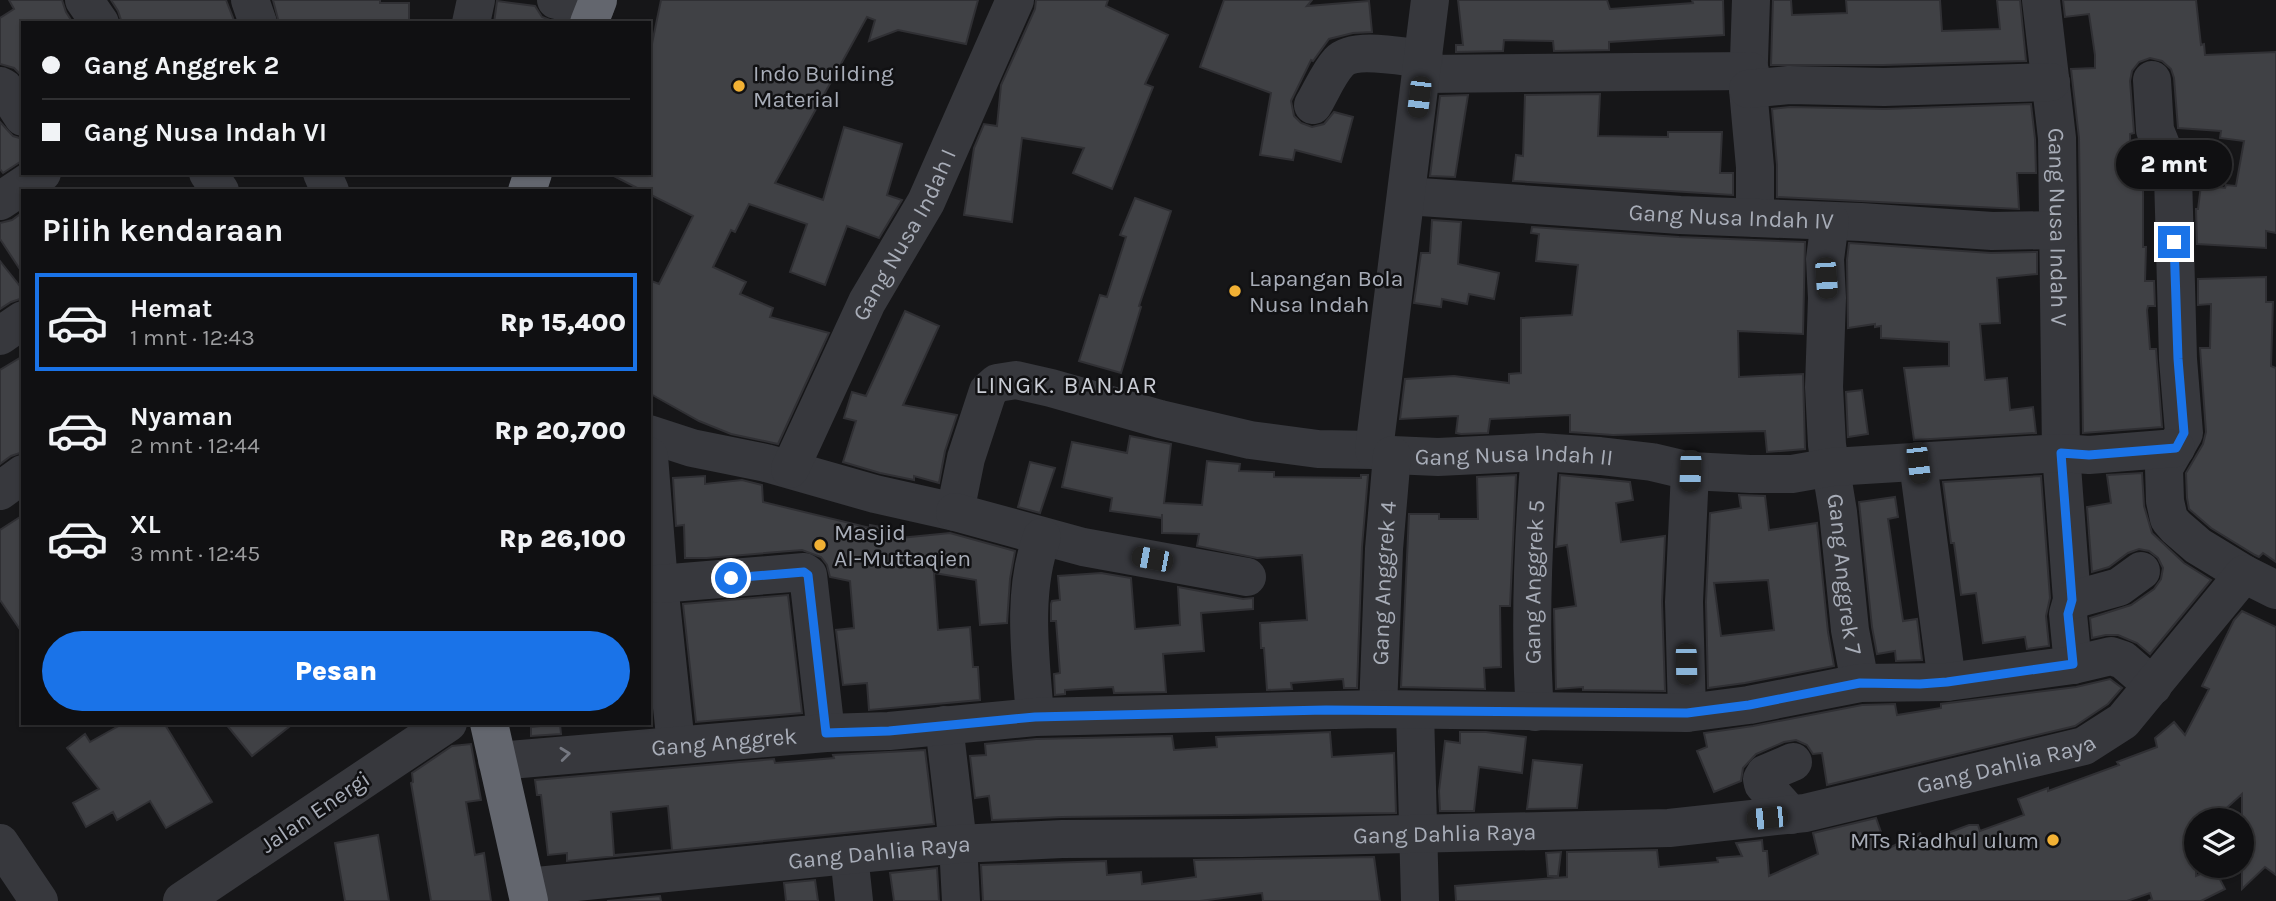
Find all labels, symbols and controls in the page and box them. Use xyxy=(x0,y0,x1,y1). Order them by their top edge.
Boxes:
text: Gang Anggrek 2 xyxy=(84,50,279,81)
place label: Indo Building Material xyxy=(753,60,894,113)
car xyxy=(1407,75,1432,119)
marker: Indo Building Material xyxy=(731,78,747,94)
text: Gang Nusa Indah VI xyxy=(84,117,327,148)
street label: Gang Nusa Indah V xyxy=(2042,126,2073,327)
callout: 2 mnt xyxy=(2116,140,2232,190)
street label: Gang Nusa Indah I xyxy=(847,144,961,325)
text: 2 mnt xyxy=(2140,151,2208,178)
street label: Gang Nusa Indah IV xyxy=(1628,198,1834,234)
text: Pilih kendaraan xyxy=(42,212,283,249)
route end xyxy=(2158,226,2190,258)
car xyxy=(1815,256,1838,300)
place label: Lapangan Bola Nusa Indah xyxy=(1249,265,1403,318)
marker: Lapangan Bola Nusa Indah xyxy=(1227,283,1243,299)
icon: car xyxy=(46,291,109,354)
text: Hemat xyxy=(130,293,212,324)
text: Rp 15,400 xyxy=(500,307,626,338)
text: 1 mnt · 12:43 xyxy=(130,324,255,351)
district label: LINGK. BANJAR xyxy=(975,371,1159,399)
icon: car xyxy=(46,399,109,462)
text: Nyaman xyxy=(130,401,233,432)
text: Rp 20,700 xyxy=(494,415,626,446)
text: 2 mnt · 12:44 xyxy=(130,432,260,459)
street label: Gang Nusa Indah II xyxy=(1414,438,1615,471)
car xyxy=(1906,441,1931,485)
car xyxy=(1679,450,1702,492)
street label: Gang Anggrek 7 xyxy=(1822,492,1868,657)
street label: Gang Anggrek 5 xyxy=(1519,499,1550,665)
street label: Gang Anggrek 4 xyxy=(1366,500,1402,666)
icon: car xyxy=(46,507,109,570)
text: XL xyxy=(130,509,161,540)
place label: Masjid Al-Muttaqien xyxy=(834,519,971,572)
text: Rp 26,100 xyxy=(499,523,626,554)
marker: Masjid Al-Muttaqien xyxy=(812,537,828,553)
text: 3 mnt · 12:45 xyxy=(130,540,260,567)
car xyxy=(1130,545,1175,573)
route start xyxy=(715,562,747,594)
button: Pesan xyxy=(42,631,630,711)
car xyxy=(1676,643,1697,685)
street label: Gang Anggrek xyxy=(650,722,798,761)
street label: Gang Dahlia Raya xyxy=(1914,728,2101,799)
one-way arrow xyxy=(560,747,571,762)
street label: Jalan Energi xyxy=(255,765,375,859)
car xyxy=(1746,805,1789,831)
map controls xyxy=(2184,808,2254,878)
button: layers xyxy=(2184,808,2254,878)
street label: Gang Dahlia Raya xyxy=(1353,818,1537,849)
place label: MTs Riadhul ulum xyxy=(1850,827,2039,854)
street label: Gang Dahlia Raya xyxy=(787,830,971,874)
marker: MTs Riadhul ulum xyxy=(2045,832,2061,848)

